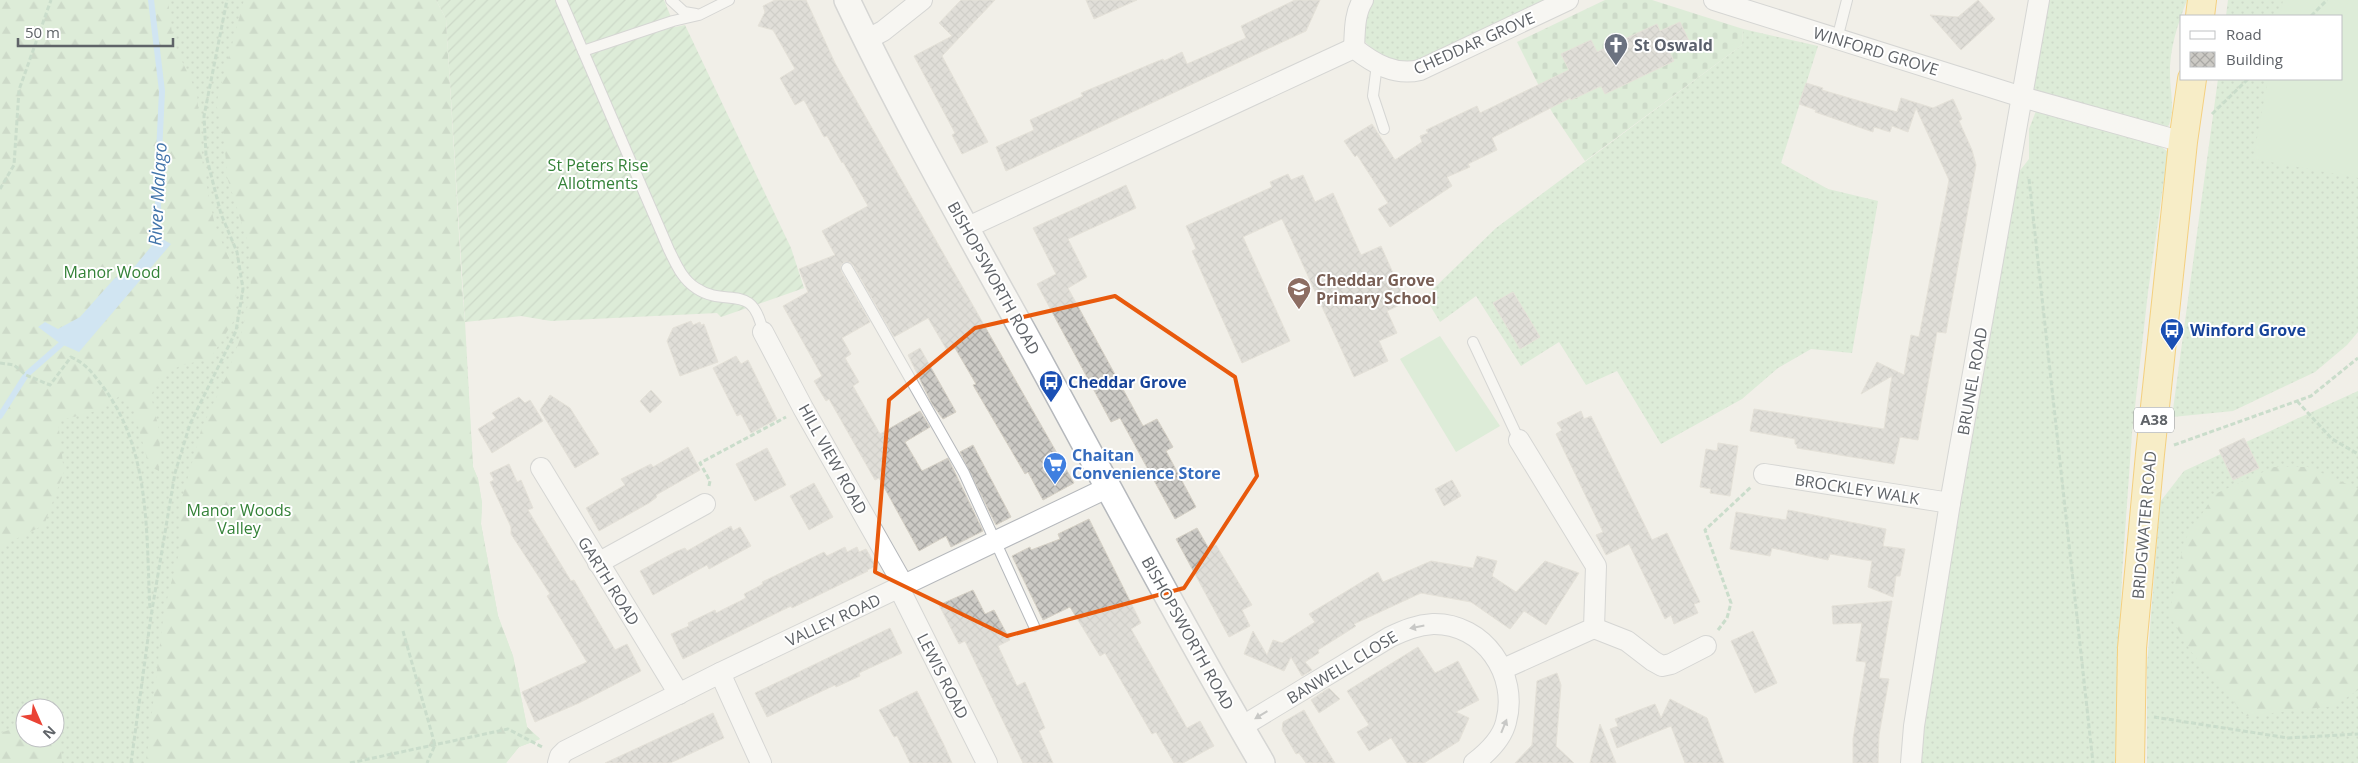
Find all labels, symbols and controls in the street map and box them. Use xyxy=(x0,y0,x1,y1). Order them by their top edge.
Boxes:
street label: CHEDDAR GROVE xyxy=(1410,6,1538,80)
scale bar xyxy=(18,15,172,47)
legend xyxy=(2180,15,2343,80)
street label: WINFORD GROVE xyxy=(1811,21,1941,81)
text: 50 m xyxy=(25,22,60,42)
text: Road xyxy=(2226,24,2262,44)
church icon: St Oswald xyxy=(1603,32,1629,66)
place label: St Oswald xyxy=(1634,34,1713,56)
text: Building xyxy=(2226,49,2283,69)
water label: River Malago xyxy=(142,142,172,246)
park label: St Peters Rise Allotments xyxy=(548,154,648,194)
street label: BISHOPSWORTH ROAD xyxy=(943,197,1045,359)
park label: Manor Wood xyxy=(63,261,161,283)
place label: Cheddar Grove Primary School xyxy=(1316,269,1436,309)
school or university icon: Cheddar Grove Primary School xyxy=(1286,276,1312,310)
bus stop icon: Winford Grove xyxy=(2159,317,2185,351)
place label: Winford Grove xyxy=(2190,319,2306,341)
street label: BRUNEL ROAD xyxy=(1952,325,1992,437)
bus stop icon: Cheddar Grove xyxy=(1038,369,1064,403)
place label: Cheddar Grove xyxy=(1068,371,1187,393)
street label: HILL VIEW ROAD xyxy=(794,400,872,518)
road number: A38 xyxy=(2134,408,2174,432)
place label: Chaitan Convenience Store xyxy=(1072,444,1221,484)
street label: BRIDGWATER ROAD xyxy=(2127,450,2161,600)
supermarket icon: Chaitan Convenience Store xyxy=(1042,451,1068,485)
street label: BROCKLEY WALK xyxy=(1793,468,1921,510)
park label: Manor Woods Valley xyxy=(187,499,291,539)
street label: GARTH ROAD xyxy=(573,533,645,629)
street label: BISHOPSWORTH ROAD xyxy=(1137,552,1239,714)
street label: VALLEY ROAD xyxy=(782,588,884,652)
one-way arrow xyxy=(1409,623,1425,631)
street label: BANWELL CLOSE xyxy=(1283,625,1401,709)
street label: LEWIS ROAD xyxy=(912,629,974,723)
north arrow xyxy=(15,698,65,748)
one-way arrow xyxy=(1255,711,1268,720)
one-way arrow xyxy=(1500,719,1508,733)
text: N xyxy=(39,722,60,743)

